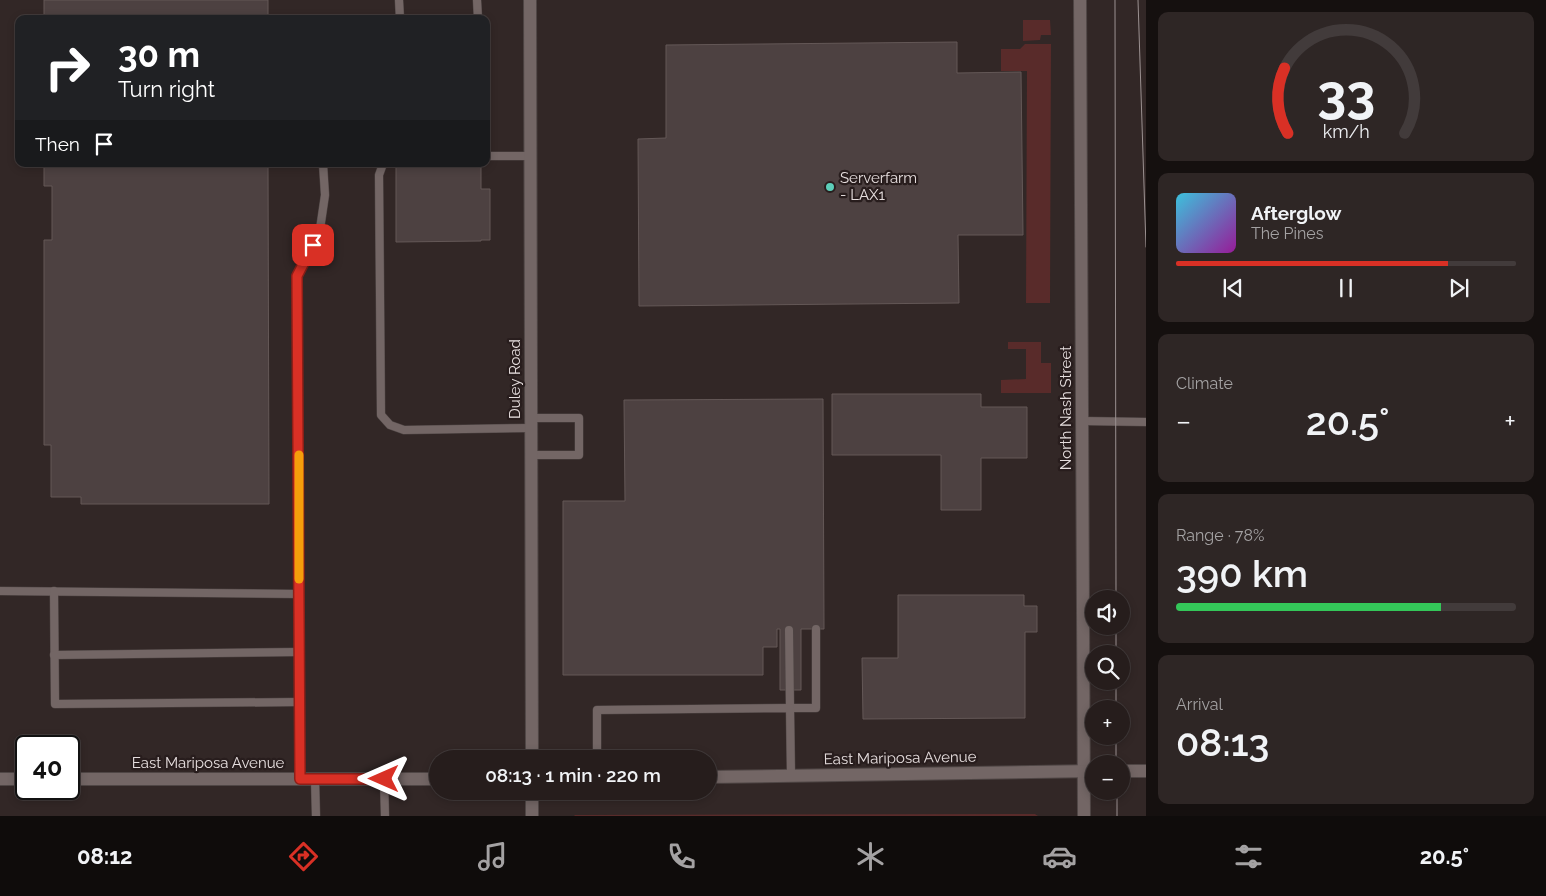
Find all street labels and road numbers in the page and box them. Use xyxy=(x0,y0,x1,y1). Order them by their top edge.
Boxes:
street label: Duley Road xyxy=(506,339,524,419)
street label: North Nash Street xyxy=(1057,346,1075,470)
street label: East Mariposa Avenue xyxy=(823,748,977,768)
street label: East Mariposa Avenue xyxy=(132,754,285,772)

